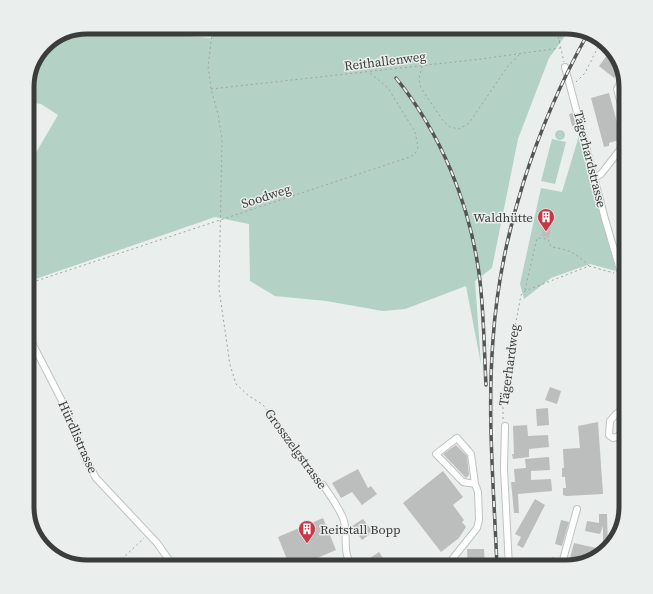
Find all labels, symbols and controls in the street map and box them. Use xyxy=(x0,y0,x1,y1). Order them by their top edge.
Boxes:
street label: Reithallenweg xyxy=(343,48,427,74)
street label: Tägerhardstrasse xyxy=(570,109,610,210)
street label: Soodweg xyxy=(239,180,293,212)
building icon: Waldhütte xyxy=(536,207,556,232)
place label: Waldhütte xyxy=(473,209,533,226)
street label: Tägerhardweg xyxy=(495,323,523,407)
street label: Hürdlistrasse xyxy=(54,398,102,476)
street label: Grosszelgstrasse xyxy=(261,405,331,493)
building icon: Reitstall Bopp xyxy=(297,519,317,544)
place label: Reitstall Bopp xyxy=(320,521,401,538)

